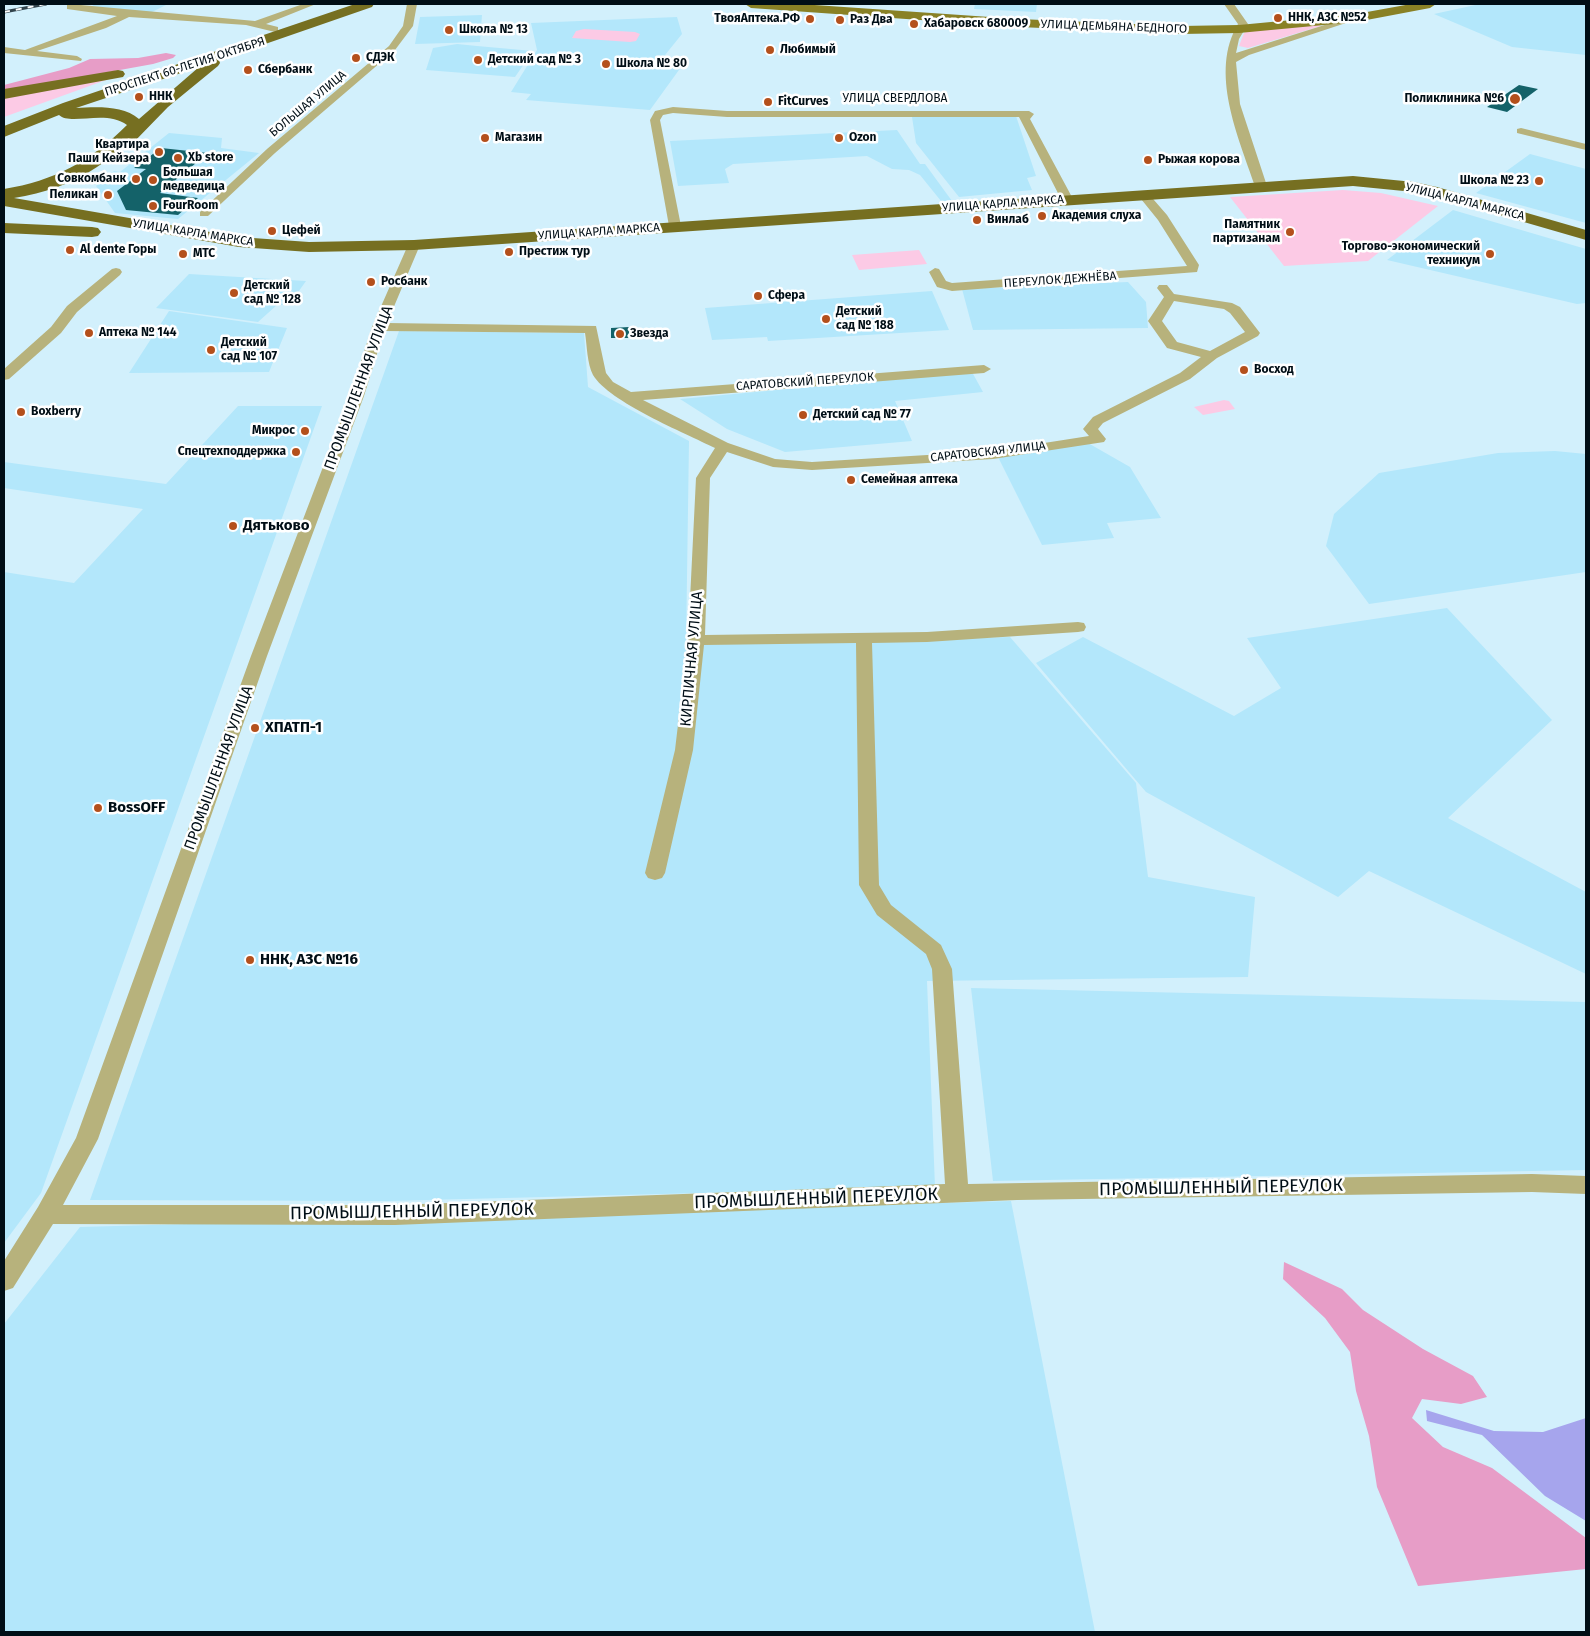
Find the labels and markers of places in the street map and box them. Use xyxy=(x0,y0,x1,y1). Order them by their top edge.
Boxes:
place label: ННК, АЗС №52 xyxy=(1288,11,1367,25)
place label: ТвояАптека.РФ xyxy=(714,12,800,26)
marker: ННК, АЗС №52 xyxy=(1272,12,1284,24)
marker: ТвояАптека.РФ xyxy=(804,13,816,25)
place label: Раз Два xyxy=(850,13,893,27)
marker: Раз Два xyxy=(834,14,846,26)
place label: Хабаровск 680009 xyxy=(924,17,1028,31)
marker: Хабаровск 680009 xyxy=(908,18,920,30)
place label: Школа № 13 xyxy=(459,23,528,37)
marker: Школа № 13 xyxy=(443,24,455,36)
place label: Любимый xyxy=(780,43,836,57)
marker: Любимый xyxy=(764,44,776,56)
place label: СДЭК xyxy=(366,51,394,65)
marker: СДЭК xyxy=(350,52,362,64)
place label: Детский сад № 3 xyxy=(488,53,581,67)
marker: Детский сад № 3 xyxy=(472,54,484,66)
place label: Школа № 80 xyxy=(616,57,687,71)
marker: Школа № 80 xyxy=(600,58,612,70)
place label: Сбербанк xyxy=(258,63,312,77)
marker: Сбербанк xyxy=(242,64,254,76)
place label: ННК xyxy=(149,90,172,104)
marker: ННК xyxy=(133,91,145,103)
place label: Поликлиника №6 xyxy=(1404,92,1504,106)
marker: Поликлиника №6 xyxy=(1508,92,1522,106)
place label: FitCurves xyxy=(778,95,828,109)
marker: FitCurves xyxy=(762,96,774,108)
place label: Магазин xyxy=(495,131,542,145)
place label: Ozon xyxy=(849,131,877,145)
marker: Магазин xyxy=(479,132,491,144)
marker: Ozon xyxy=(833,132,845,144)
place label: Квартира Паши Кейзера xyxy=(68,138,149,166)
marker: Квартира Паши Кейзера xyxy=(153,146,165,158)
place label: Xb store xyxy=(188,151,233,165)
marker: Xb store xyxy=(172,152,184,164)
place label: Рыжая корова xyxy=(1158,153,1240,167)
marker: Рыжая корова xyxy=(1142,154,1154,166)
place label: Большая медведица xyxy=(163,166,225,194)
place label: Совкомбанк xyxy=(57,172,126,186)
marker: Совкомбанк xyxy=(130,173,142,185)
marker: Большая медведица xyxy=(147,174,159,186)
place label: Школа № 23 xyxy=(1460,174,1529,188)
marker: Школа № 23 xyxy=(1533,175,1545,187)
place label: Пеликан xyxy=(50,188,98,202)
marker: Пеликан xyxy=(102,189,114,201)
place label: FourRoom xyxy=(163,199,218,213)
marker: FourRoom xyxy=(147,200,159,212)
place label: Академия слуха xyxy=(1052,209,1141,223)
marker: Академия слуха xyxy=(1036,210,1048,222)
place label: Винлаб xyxy=(987,213,1029,227)
marker: Винлаб xyxy=(971,214,983,226)
place label: Памятник партизанам xyxy=(1213,218,1280,246)
place label: Цефей xyxy=(282,224,321,238)
marker: Цефей xyxy=(266,225,278,237)
marker: Памятник партизанам xyxy=(1284,226,1296,238)
place label: Торгово-экономический техникум xyxy=(1342,240,1480,268)
place label: Al dente Горы xyxy=(80,243,156,257)
marker: Al dente Горы xyxy=(64,244,76,256)
place label: Престиж тур xyxy=(519,245,590,259)
marker: Престиж тур xyxy=(503,246,515,258)
place label: МТС xyxy=(193,247,215,261)
marker: МТС xyxy=(177,248,189,260)
marker: Торгово-экономический техникум xyxy=(1484,248,1496,260)
place label: Росбанк xyxy=(381,275,427,289)
marker: Росбанк xyxy=(365,276,377,288)
place label: Детский сад № 128 xyxy=(244,279,301,307)
marker: Детский сад № 128 xyxy=(228,287,240,299)
place label: Сфера xyxy=(768,289,805,303)
marker: Сфера xyxy=(752,290,764,302)
place label: Детский сад № 188 xyxy=(836,305,894,333)
marker: Детский сад № 188 xyxy=(820,313,832,325)
place label: Аптека № 144 xyxy=(99,326,176,340)
marker: Аптека № 144 xyxy=(83,327,95,339)
place label: Звезда xyxy=(630,327,668,341)
marker: Звезда xyxy=(614,328,626,340)
place label: Детский сад № 107 xyxy=(221,336,277,364)
marker: Детский сад № 107 xyxy=(205,344,217,356)
place label: Восход xyxy=(1254,363,1294,377)
marker: Восход xyxy=(1238,364,1250,376)
place label: Boxberry xyxy=(31,405,81,419)
marker: Boxberry xyxy=(15,406,27,418)
place label: Детский сад № 77 xyxy=(813,408,911,422)
marker: Детский сад № 77 xyxy=(797,409,809,421)
place label: Микрос xyxy=(252,424,295,438)
marker: Микрос xyxy=(299,425,311,437)
place label: Спецтехподдержка xyxy=(178,445,286,459)
marker: Спецтехподдержка xyxy=(290,446,302,458)
place label: Семейная аптека xyxy=(861,473,958,487)
marker: Семейная аптека xyxy=(845,474,857,486)
place label: Дятьково xyxy=(243,517,309,535)
marker: Дятьково xyxy=(227,520,239,532)
place label: ХПАТП-1 xyxy=(265,719,322,737)
marker: ХПАТП-1 xyxy=(249,722,261,734)
place label: BossOFF xyxy=(108,799,165,817)
marker: BossOFF xyxy=(92,802,104,814)
place label: ННК, АЗС №16 xyxy=(260,951,358,969)
marker: ННК, АЗС №16 xyxy=(244,954,256,966)

